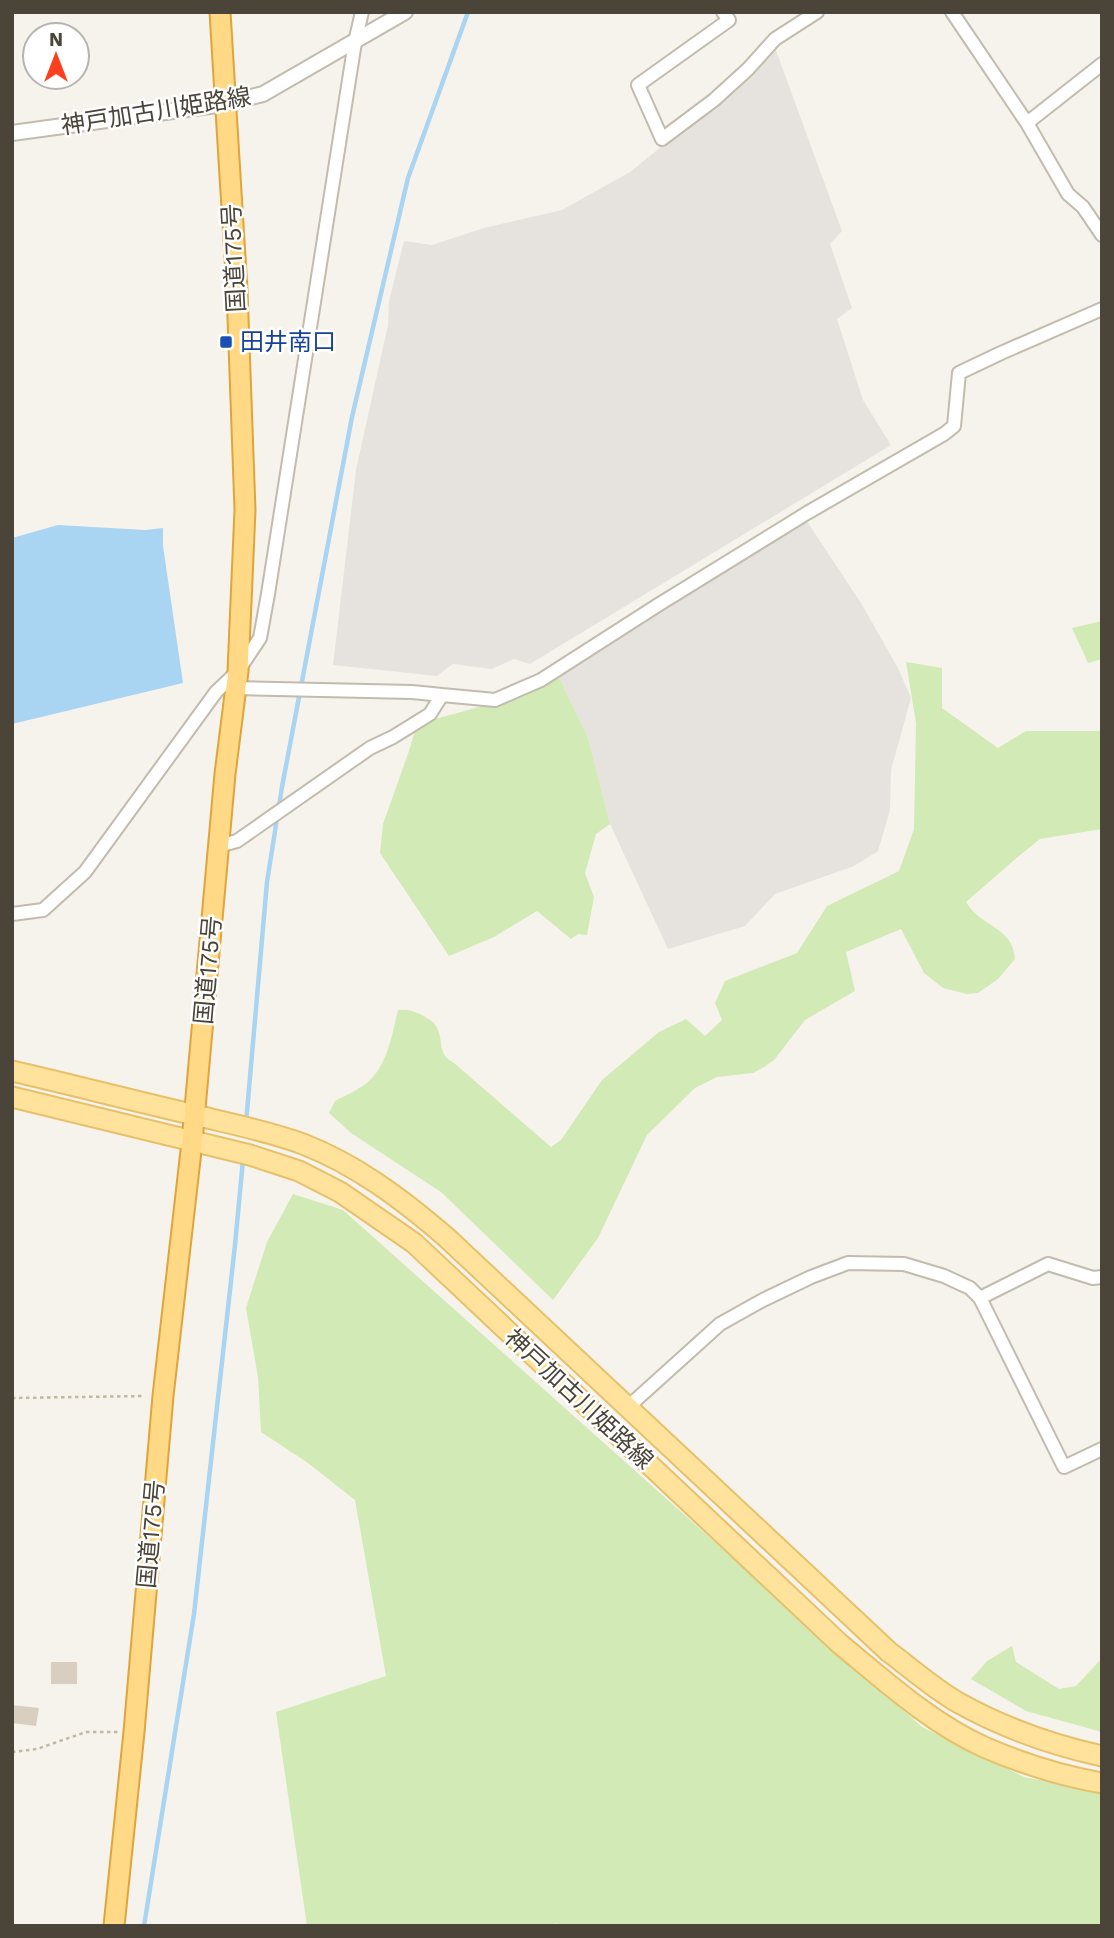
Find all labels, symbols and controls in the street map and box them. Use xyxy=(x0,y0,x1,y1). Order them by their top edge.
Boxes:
north arrow xyxy=(21,21,91,91)
text: N xyxy=(49,28,63,51)
street label: 神戸加古川姫路線 xyxy=(59,82,253,140)
street label: 国道175号 xyxy=(217,203,251,313)
place label: 田井南口 xyxy=(240,328,336,356)
marker: 田井南口 xyxy=(218,334,234,350)
street label: 国道175号 xyxy=(189,915,227,1025)
street label: 神戸加古川姫路線 xyxy=(499,1323,659,1475)
street label: 国道175号 xyxy=(132,1479,170,1589)

